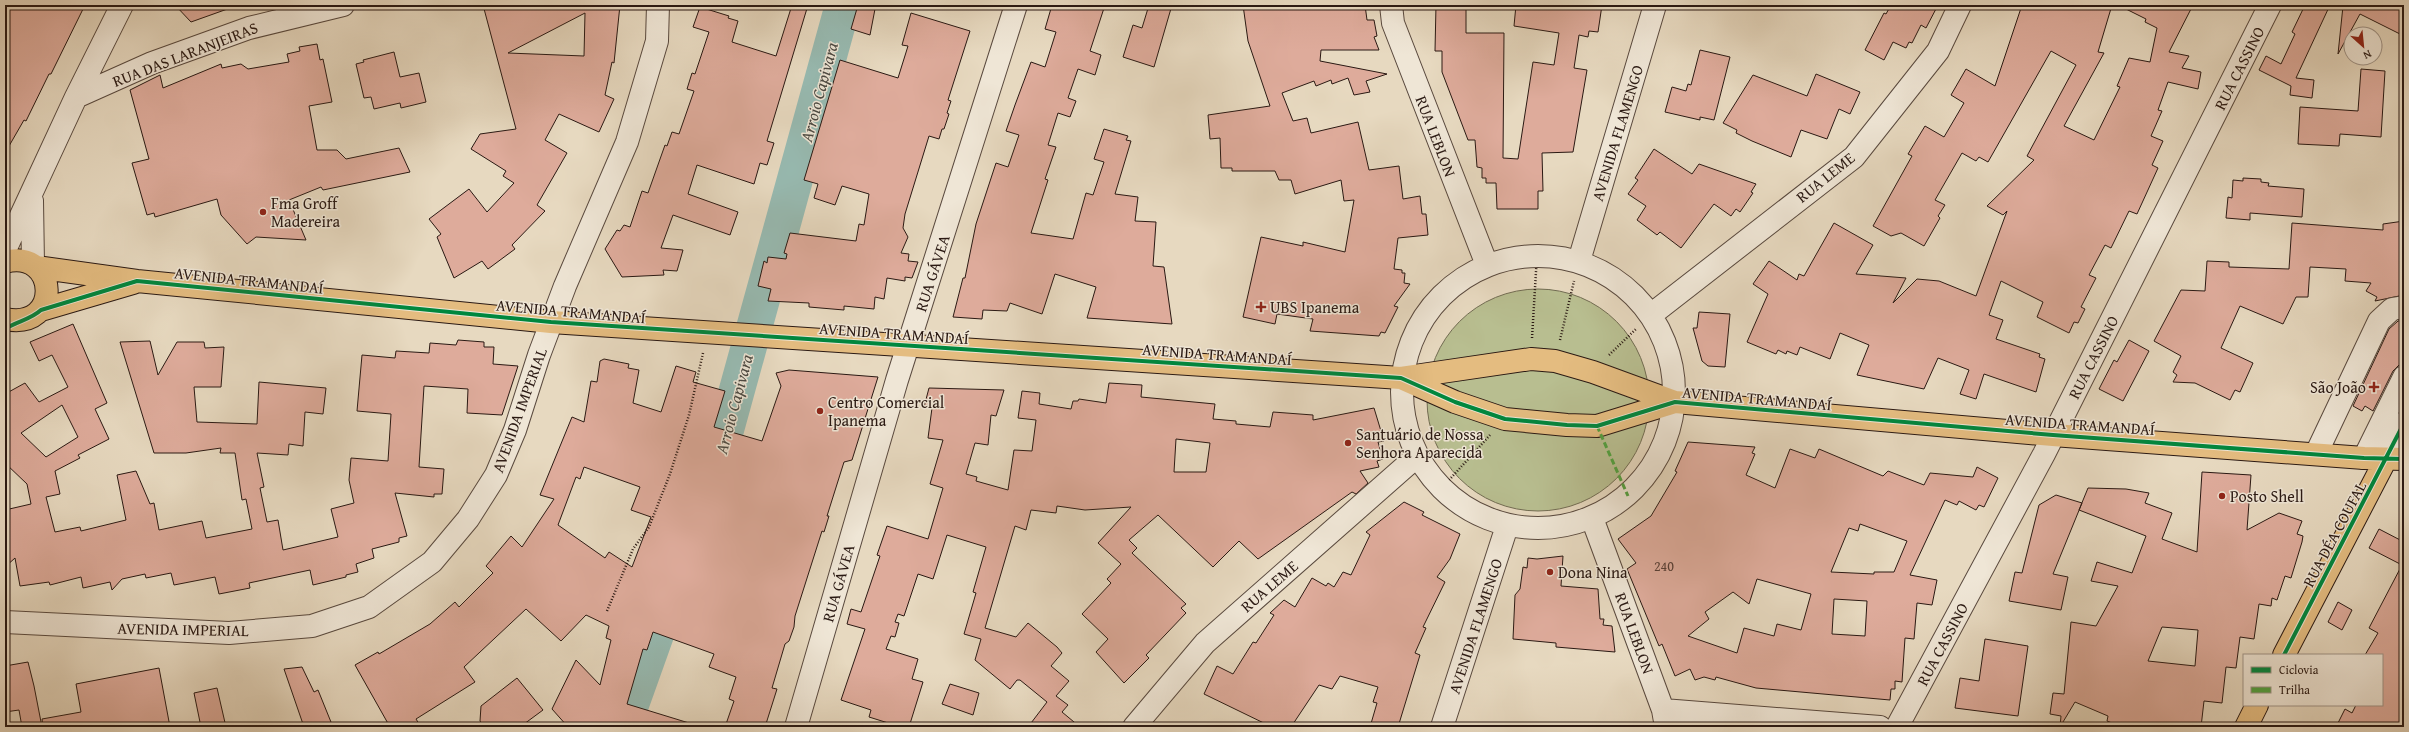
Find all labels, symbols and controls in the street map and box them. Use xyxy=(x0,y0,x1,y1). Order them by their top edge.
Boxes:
street label: RUA DAS LARANJEIRAS xyxy=(109,15,261,93)
street label: RUA CASSINO xyxy=(2208,22,2270,114)
north arrow xyxy=(2343,26,2383,66)
water label: Arroio Capivara xyxy=(793,39,844,145)
text: N xyxy=(2360,46,2374,64)
street label: AVENIDA FLAMENGO xyxy=(1585,62,1649,204)
street label: RUA LEBLON xyxy=(1410,92,1463,181)
street label: RUA LEME xyxy=(1791,146,1859,208)
place label: Fma Groff Madereira xyxy=(271,191,341,233)
marker: Fma Groff Madereira xyxy=(258,207,268,217)
street label: RUA GÁVEA xyxy=(908,231,956,315)
street label: AVENIDA TRAMANDAÍ xyxy=(173,260,326,300)
street label: AVENIDA TRAMANDAÍ xyxy=(495,293,648,330)
place label: UBS Ipanema xyxy=(1270,295,1360,319)
marker: UBS Ipanema xyxy=(1255,301,1267,313)
street label: RUA CASSINO xyxy=(2062,311,2124,403)
street label: AVENIDA TRAMANDAÍ xyxy=(818,316,971,350)
street label: AVENIDA TRAMANDAÍ xyxy=(1141,337,1294,371)
street label: AVENIDA IMPERIAL xyxy=(485,344,553,476)
water label: Arroio Capivara xyxy=(708,351,759,457)
place label: São João xyxy=(2310,375,2366,399)
street label: AVENIDA TRAMANDAÍ xyxy=(1681,380,1834,417)
marker: São João xyxy=(2369,382,2379,392)
place label: Centro Comercial Ipanema xyxy=(828,390,945,432)
marker: Centro Comercial Ipanema xyxy=(815,406,825,416)
street label: AVENIDA TRAMANDAÍ xyxy=(2004,407,2157,441)
place label: Santuário de Nossa Senhora Aparecida xyxy=(1356,422,1484,464)
marker: Santuário de Nossa Senhora Aparecida xyxy=(1343,438,1353,448)
street label: RUA DÉA COUFAL xyxy=(2296,477,2372,591)
place label: Posto Shell xyxy=(2230,484,2304,508)
marker: Posto Shell xyxy=(2217,491,2227,501)
street label: RUA GÁVEA xyxy=(815,541,861,625)
street label: RUA LEME xyxy=(1235,554,1303,618)
street label: AVENIDA FLAMENGO xyxy=(1442,555,1508,697)
house number: 240 xyxy=(1654,556,1674,576)
place label: Dona Nina xyxy=(1558,560,1628,584)
marker: Dona Nina xyxy=(1545,567,1555,577)
street label: RUA LEBLON xyxy=(1609,589,1661,678)
street label: RUA CASSINO xyxy=(1910,598,1974,690)
street label: AVENIDA IMPERIAL xyxy=(117,616,249,642)
legend xyxy=(2243,654,2383,706)
text: Ciclovia xyxy=(2279,661,2319,678)
text: Trilha xyxy=(2279,681,2310,698)

